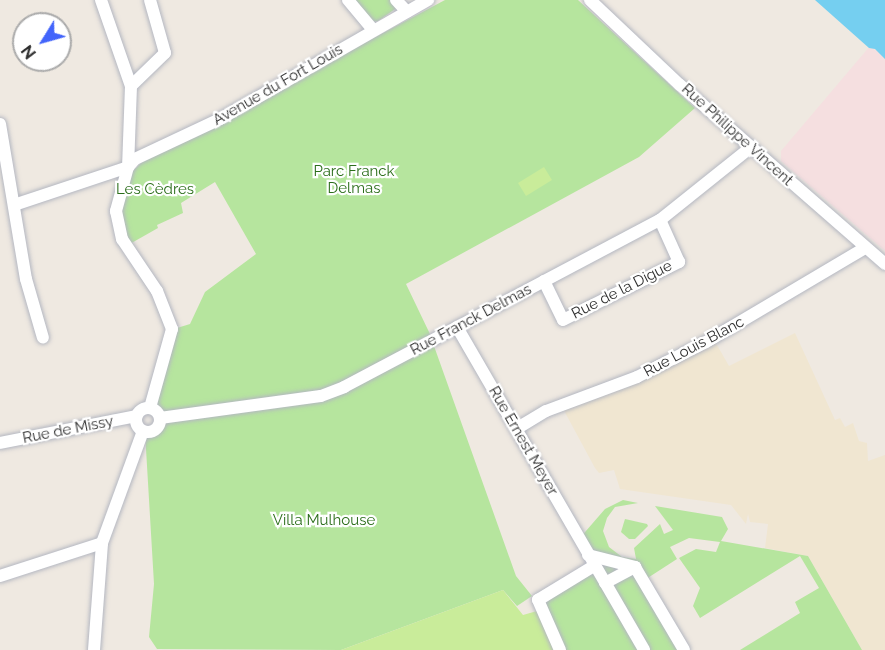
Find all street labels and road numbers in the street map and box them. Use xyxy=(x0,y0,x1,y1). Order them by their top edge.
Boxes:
street label: Avenue du Fort Louis xyxy=(210,40,346,130)
street label: Rue Philippe Vincent xyxy=(678,80,796,190)
street label: Rue de la Digue xyxy=(569,257,675,323)
street label: Rue Franck Delmas xyxy=(407,280,535,360)
street label: Rue Louis Blanc xyxy=(641,313,747,381)
street label: Rue Ernest Meyer xyxy=(485,383,561,499)
street label: Rue de Missy xyxy=(21,412,115,448)

